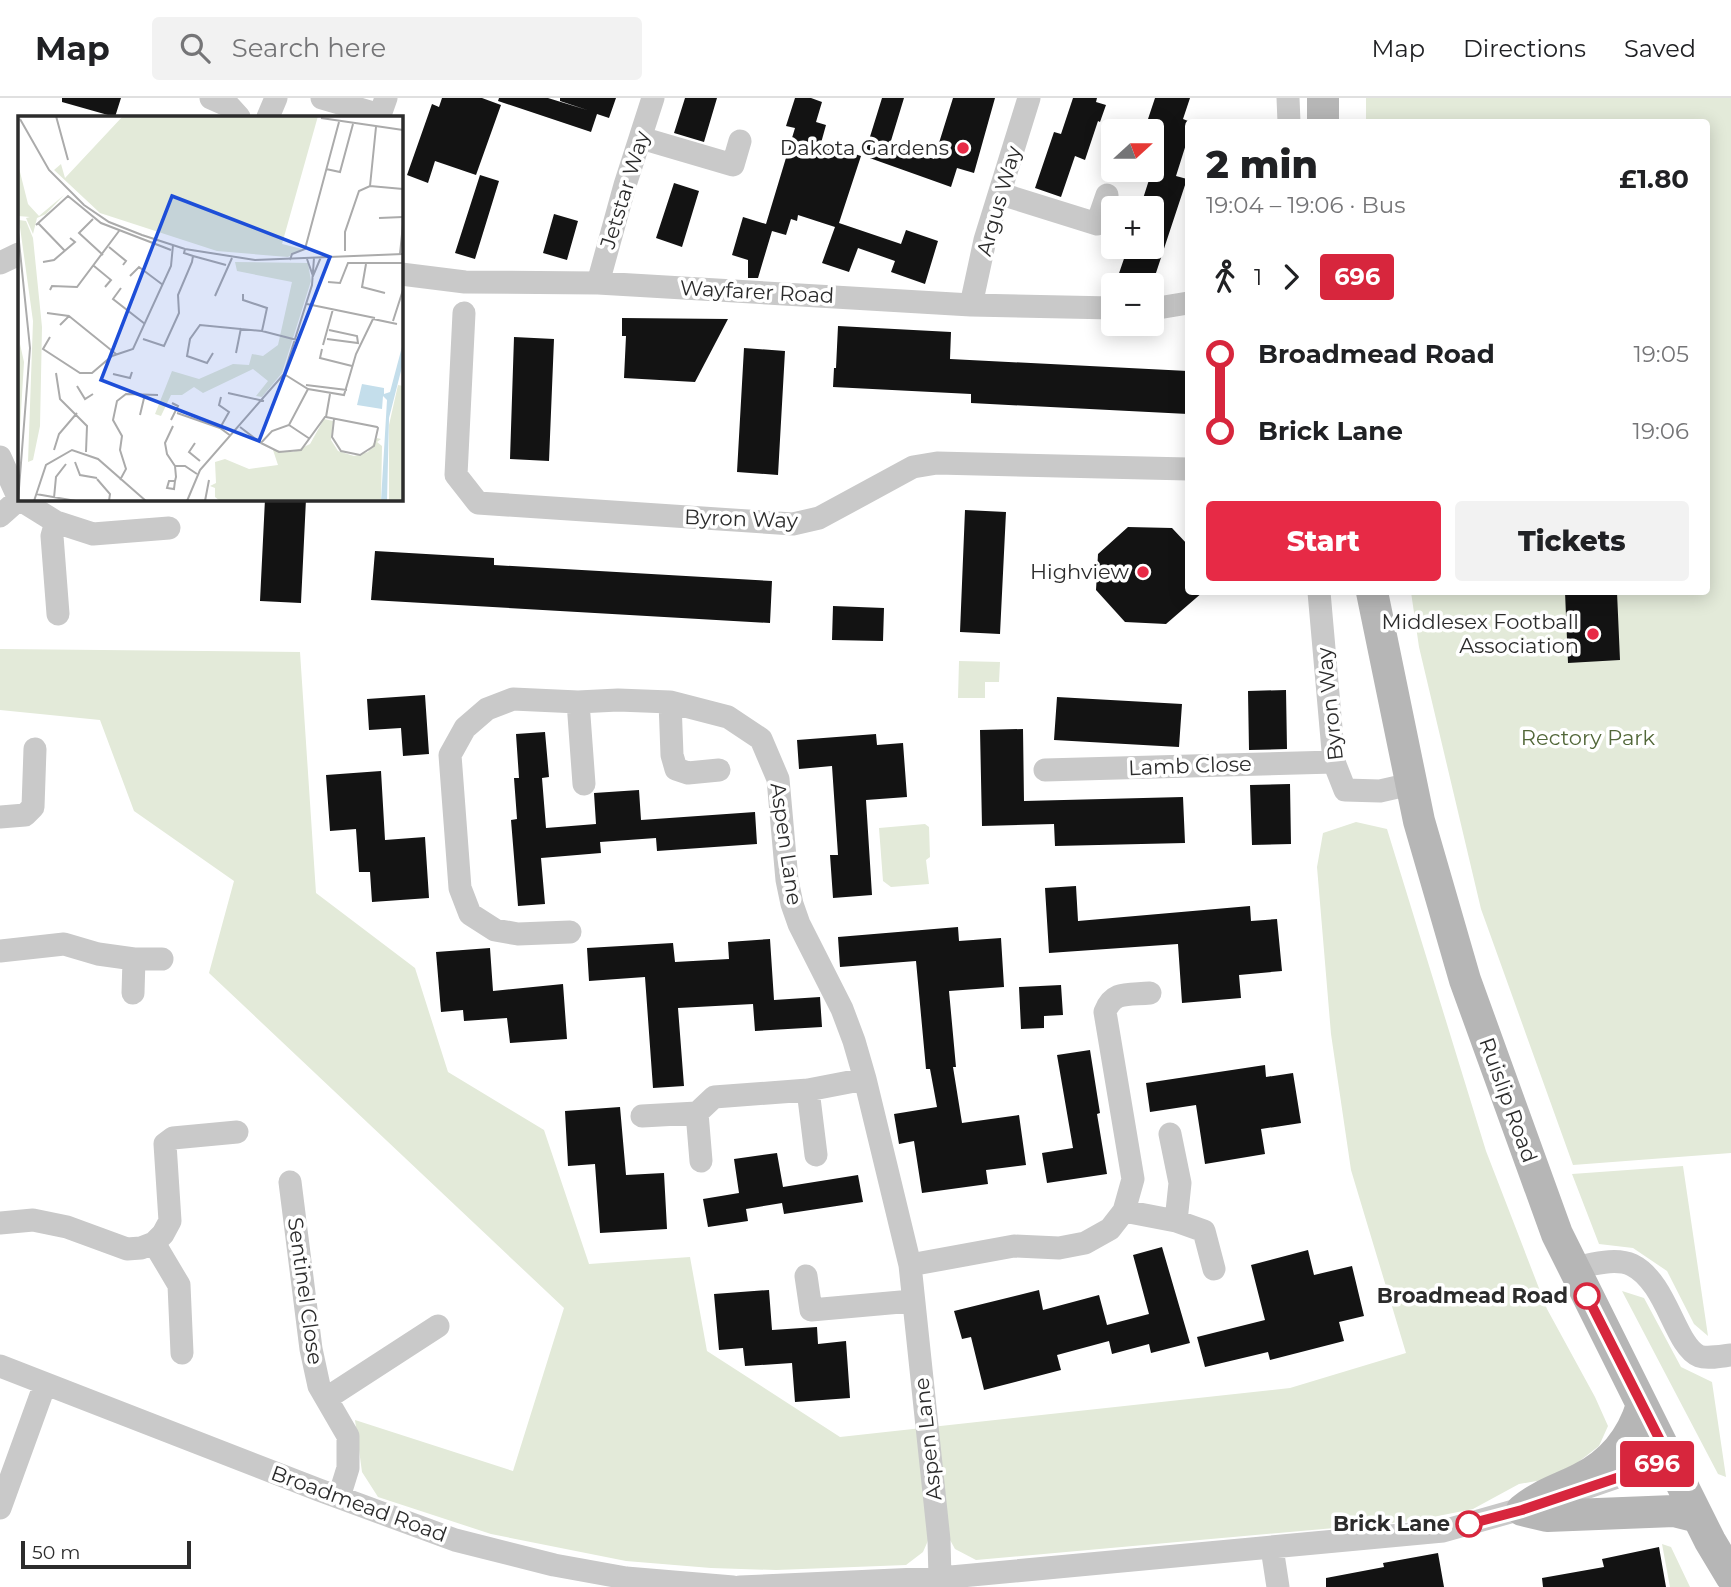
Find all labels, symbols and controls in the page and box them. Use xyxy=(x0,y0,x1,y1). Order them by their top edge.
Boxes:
search box xyxy=(152,17,642,80)
text: Map xyxy=(35,28,110,68)
icon: search xyxy=(176,29,214,67)
text: Search here xyxy=(232,32,386,64)
text: Map xyxy=(1372,34,1425,63)
text: Directions xyxy=(1463,34,1586,63)
text: Saved xyxy=(1624,34,1696,63)
inset map xyxy=(18,116,402,500)
north arrow xyxy=(1101,119,1164,182)
map controls xyxy=(1101,119,1164,336)
street label: Jetstar Way xyxy=(594,127,654,253)
place label: Dakota Gardens xyxy=(780,135,949,160)
marker: Dakota Gardens xyxy=(955,140,971,156)
text: 2 min xyxy=(1206,141,1318,188)
street label: Argus Way xyxy=(971,143,1026,259)
text: £1.80 xyxy=(1619,163,1689,195)
text: 19:04 – 19:06 · Bus xyxy=(1206,191,1405,219)
button: + xyxy=(1101,196,1164,259)
icon: walk xyxy=(1206,258,1244,296)
icon: forward xyxy=(1272,258,1310,296)
text: 696 xyxy=(1334,262,1380,291)
text: 1 xyxy=(1254,263,1262,291)
button: − xyxy=(1101,273,1164,336)
street label: Wayfarer Road xyxy=(679,275,835,308)
text: Broadmead Road xyxy=(1258,338,1495,370)
text: 19:05 xyxy=(1634,340,1689,368)
text: Brick Lane xyxy=(1258,415,1403,447)
text: 19:06 xyxy=(1633,417,1689,445)
button: Start xyxy=(1206,501,1441,581)
button: Tickets xyxy=(1455,501,1689,581)
street label: Byron Way xyxy=(684,504,799,533)
place label: Highview xyxy=(1030,559,1130,584)
marker: Highview xyxy=(1135,564,1151,580)
place label: Middlesex Football Association xyxy=(1382,609,1579,658)
marker: Middlesex Football Association xyxy=(1585,626,1601,642)
street label: Byron Way xyxy=(1311,646,1348,762)
park label: Rectory Park xyxy=(1521,725,1656,750)
street label: Lamb Close xyxy=(1128,751,1252,780)
street label: Aspen Lane xyxy=(766,781,807,907)
street label: Ruislip Road xyxy=(1474,1034,1543,1166)
street label: Sentinel Close xyxy=(283,1216,328,1366)
place label: Broadmead Road xyxy=(1377,1283,1568,1308)
marker: Broadmead Road xyxy=(1574,1283,1600,1309)
street label: Aspen Lane xyxy=(909,1376,946,1502)
line badge: 696 xyxy=(1617,1441,1697,1487)
text: 696 xyxy=(1634,1449,1680,1478)
street label: Broadmead Road xyxy=(268,1460,451,1547)
place label: Brick Lane xyxy=(1333,1511,1450,1536)
marker: Brick Lane xyxy=(1456,1511,1482,1537)
scale bar xyxy=(21,1538,191,1570)
text: 50 m xyxy=(32,1541,80,1564)

